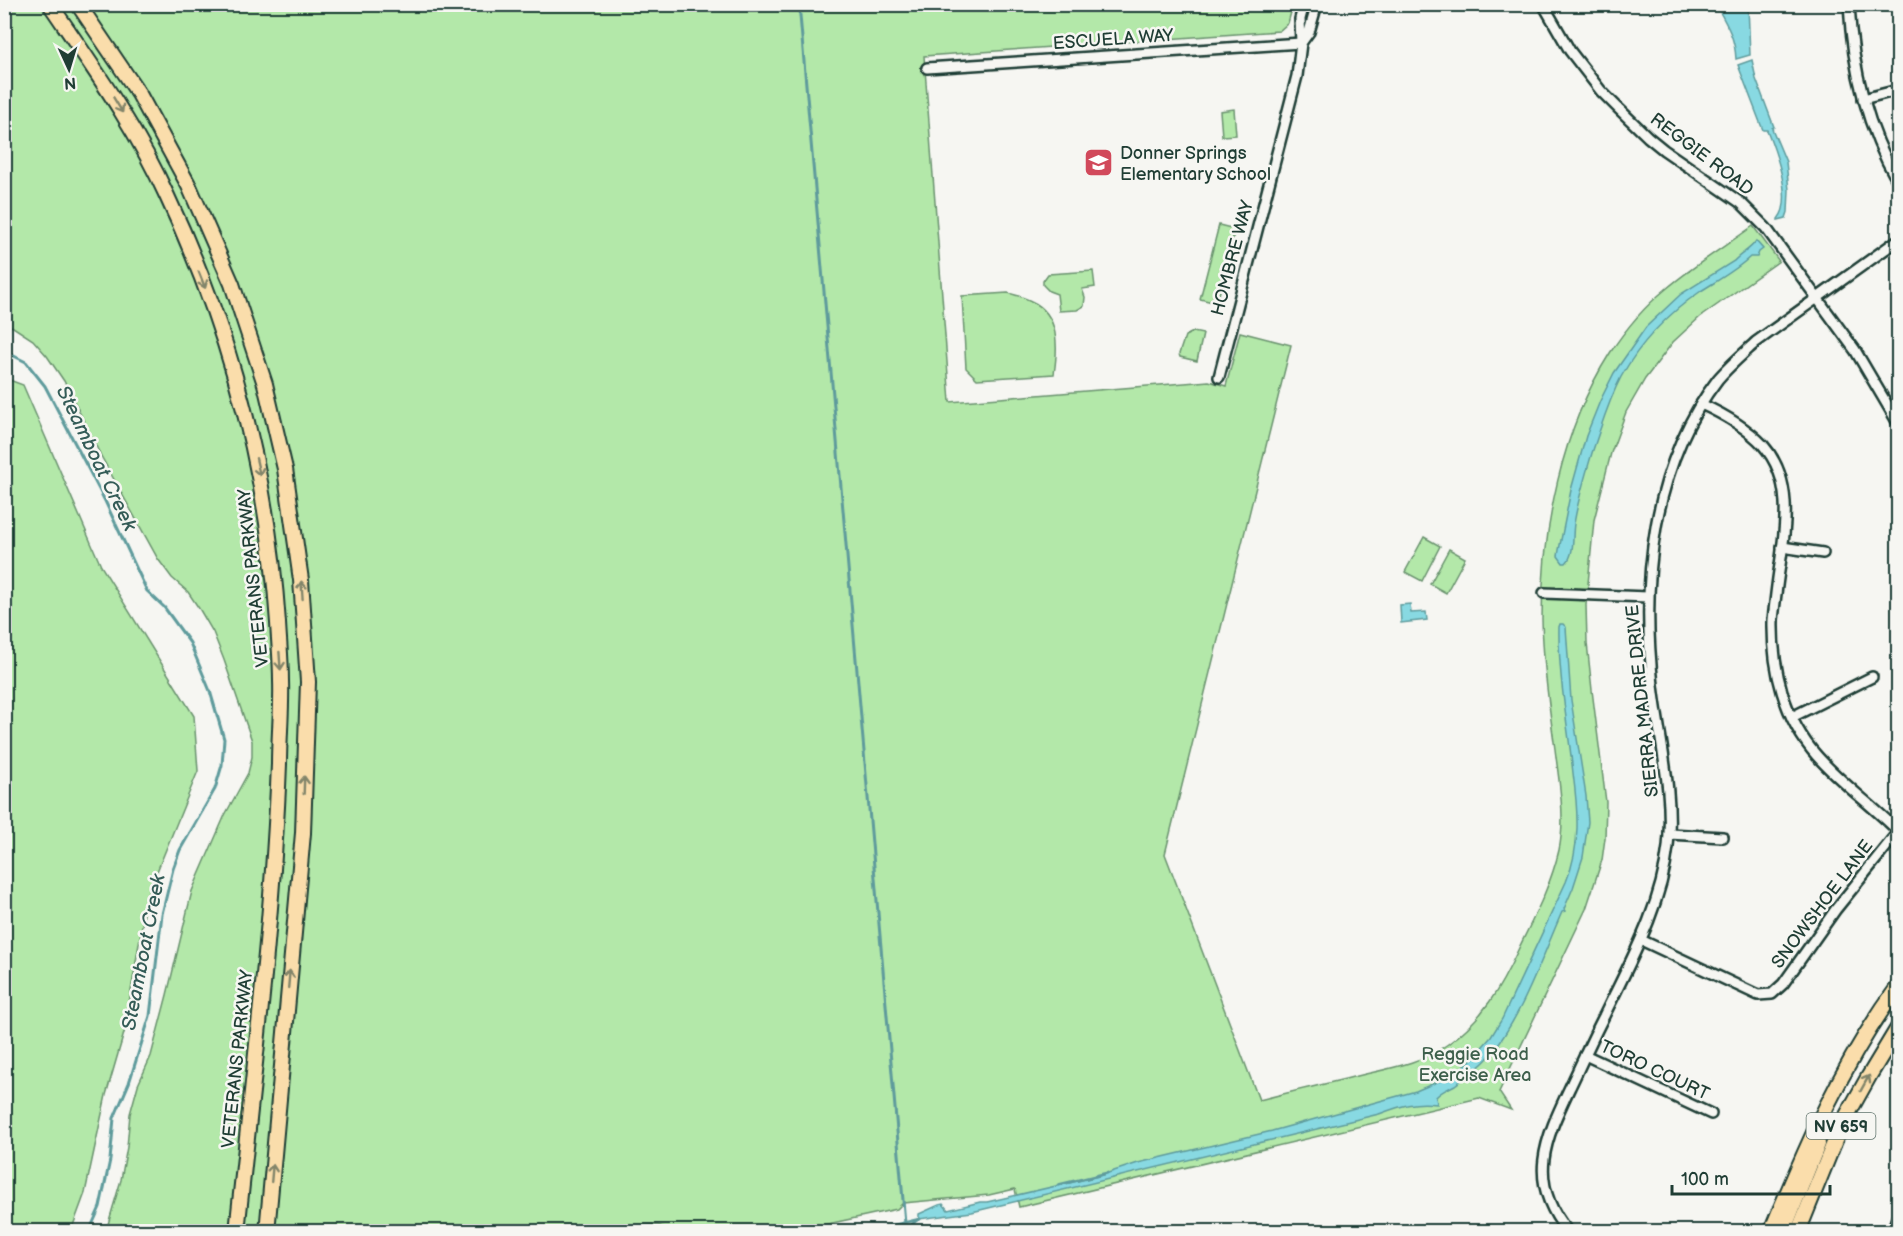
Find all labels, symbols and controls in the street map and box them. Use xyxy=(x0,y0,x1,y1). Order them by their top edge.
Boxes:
street label: ESCUELA WAY xyxy=(1052,25,1175,54)
north arrow xyxy=(39,39,99,99)
text: N xyxy=(63,73,77,92)
one-way arrow xyxy=(113,96,125,113)
street label: REGGIE ROAD xyxy=(1646,109,1757,200)
place label: Donner Springs Elementary School xyxy=(1120,143,1271,185)
school or university icon: Donner Springs Elementary School xyxy=(1083,147,1115,179)
street label: HOMBRE WAY xyxy=(1207,198,1258,318)
one-way arrow xyxy=(197,271,208,289)
water label: Steamboat Creek xyxy=(51,382,142,536)
one-way arrow xyxy=(252,457,264,476)
street label: VETERANS PARKWAY xyxy=(234,487,273,668)
one-way arrow xyxy=(296,580,307,600)
street label: SIERRA MADRE DRIVE xyxy=(1622,604,1663,798)
one-way arrow xyxy=(275,650,286,670)
one-way arrow xyxy=(299,775,310,795)
street label: SNOWSHOE LANE xyxy=(1767,836,1878,973)
water label: Steamboat Creek xyxy=(117,871,171,1032)
street label: VETERANS PARKWAY xyxy=(218,968,257,1149)
one-way arrow xyxy=(284,969,295,989)
street label: TORO COURT xyxy=(1597,1036,1713,1105)
park label: Reggie Road Exercise Area xyxy=(1419,1044,1531,1086)
one-way arrow xyxy=(1859,1075,1871,1092)
road number: NV 659 xyxy=(1806,1113,1876,1139)
scale bar xyxy=(1672,1158,1830,1196)
one-way arrow xyxy=(267,1164,278,1184)
text: 100 m xyxy=(1681,1169,1729,1190)

